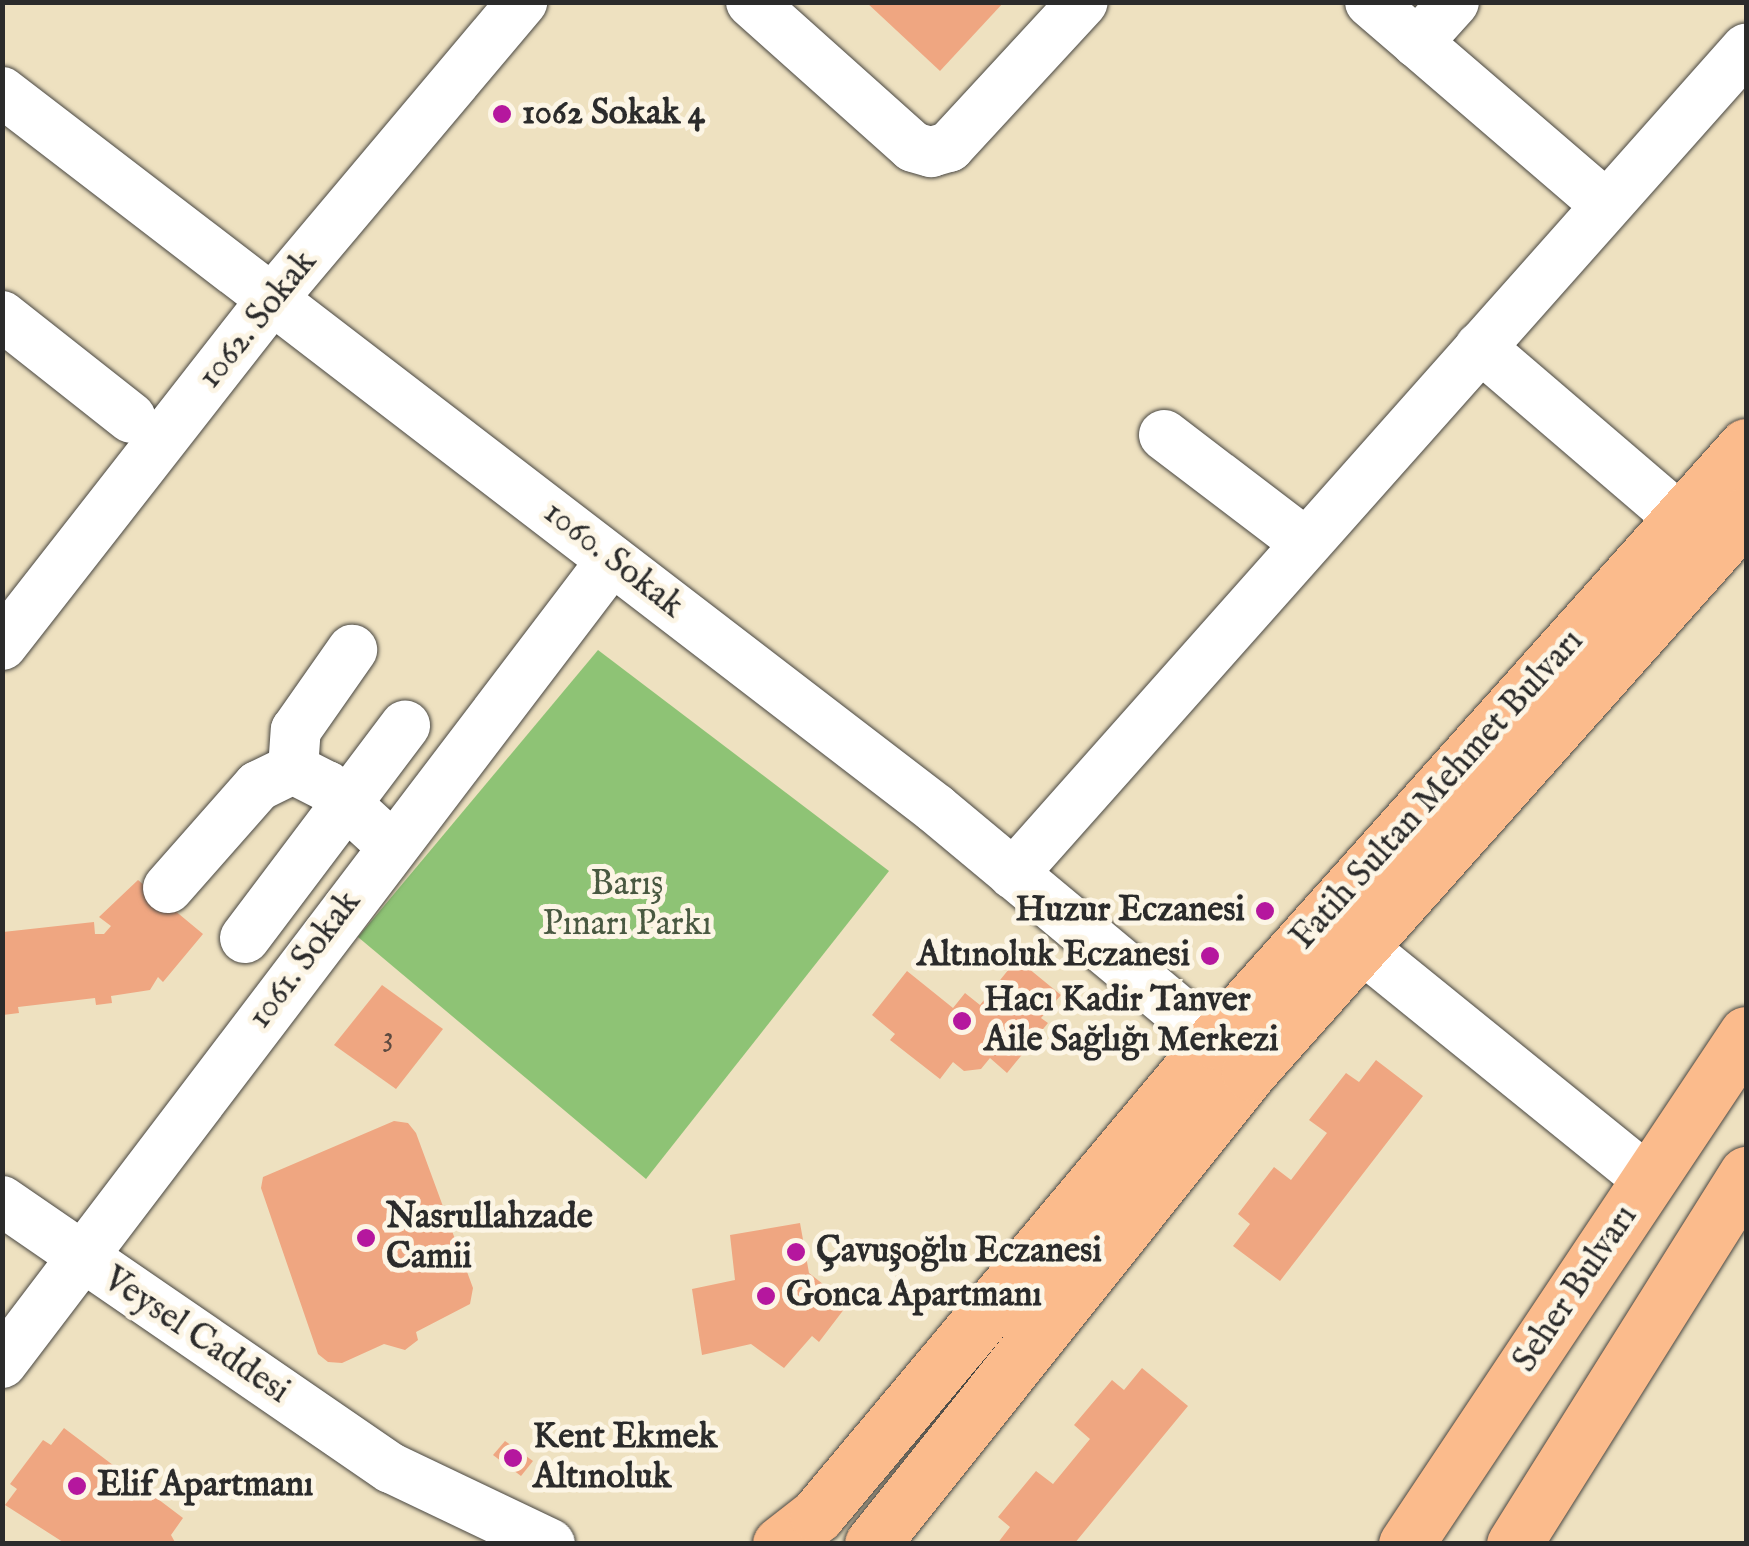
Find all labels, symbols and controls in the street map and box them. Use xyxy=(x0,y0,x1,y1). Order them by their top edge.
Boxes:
place label: 1062 Sokak 4 xyxy=(522,93,705,135)
marker: 1062 Sokak 4 xyxy=(491,103,513,125)
street label: 1062. Sokak xyxy=(190,242,326,398)
street label: 1060. Sokak xyxy=(535,492,691,628)
street label: Fatih Sultan Mehmet Bulvarı xyxy=(1283,621,1593,959)
park label: Barış Pınarı Parkı xyxy=(542,864,712,946)
street label: 1061. Sokak xyxy=(239,883,371,1037)
place label: Huzur Eczanesi xyxy=(1015,890,1245,932)
marker: Huzur Eczanesi xyxy=(1254,900,1276,922)
place label: Altınoluk Eczanesi xyxy=(917,935,1190,977)
marker: Altınoluk Eczanesi xyxy=(1199,945,1221,967)
place label: Hacı Kadir Tanver Aile Sağlığı Merkezi xyxy=(984,980,1279,1062)
marker: Hacı Kadir Tanver Aile Sağlığı Merkezi xyxy=(949,1008,975,1034)
house number: 3 xyxy=(382,1019,394,1055)
place label: Nasrullahzade Camii xyxy=(386,1197,593,1279)
street label: Seher Bulvarı xyxy=(1505,1198,1647,1380)
marker: Nasrullahzade Camii xyxy=(355,1227,377,1249)
place label: Çavuşoğlu Eczanesi xyxy=(816,1231,1102,1273)
marker: Çavuşoğlu Eczanesi xyxy=(785,1241,807,1263)
street label: Veysel Caddesi xyxy=(95,1258,297,1414)
place label: Gonca Apartmanı xyxy=(786,1275,1042,1317)
marker: Gonca Apartmanı xyxy=(755,1285,777,1307)
place label: Kent Ekmek Altınoluk xyxy=(533,1417,717,1499)
marker: Kent Ekmek Altınoluk xyxy=(502,1447,524,1469)
place label: Elif Apartmanı xyxy=(97,1465,313,1507)
marker: Elif Apartmanı xyxy=(66,1475,88,1497)

